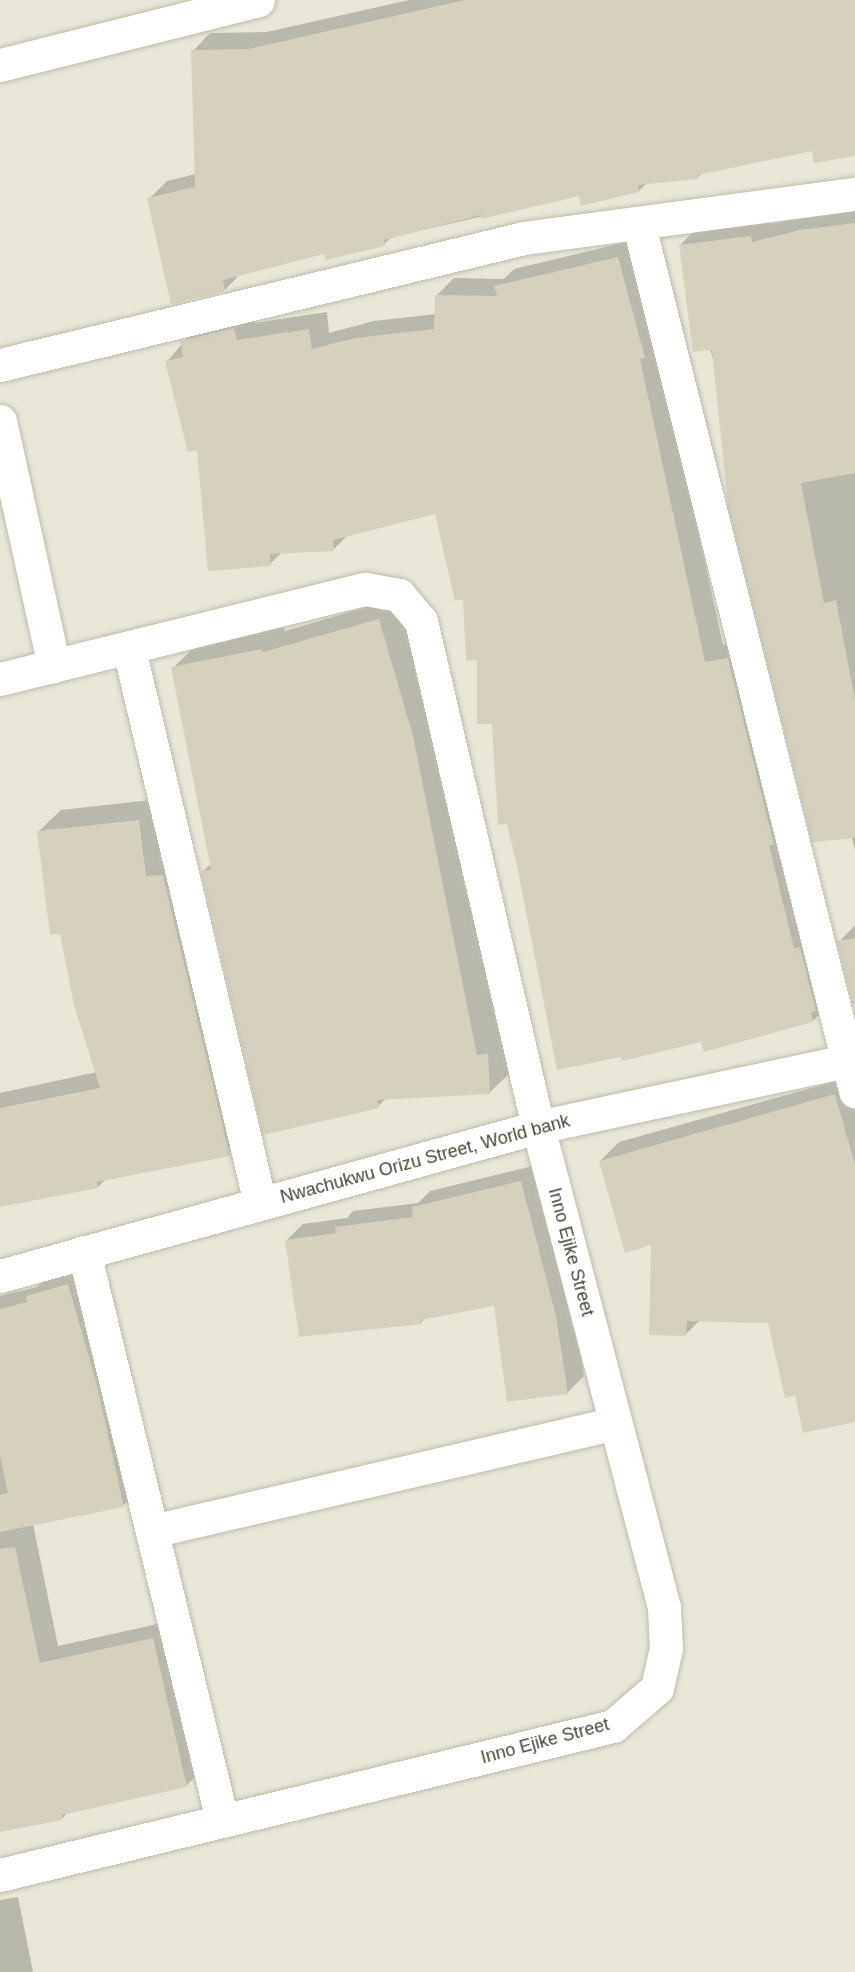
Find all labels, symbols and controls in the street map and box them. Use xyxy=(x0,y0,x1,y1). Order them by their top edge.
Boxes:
street label: Nwachukwu Orizu Street, World bank xyxy=(278,1110,572,1208)
street label: Inno Ejike Street xyxy=(543,1185,599,1319)
street label: Inno Ejike Street xyxy=(478,1713,612,1769)

